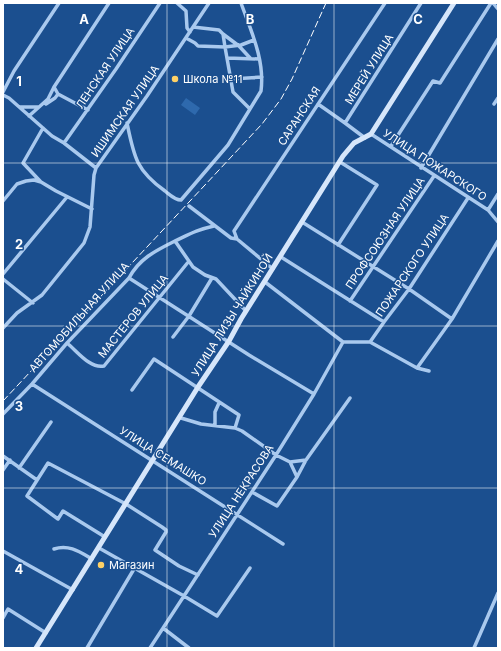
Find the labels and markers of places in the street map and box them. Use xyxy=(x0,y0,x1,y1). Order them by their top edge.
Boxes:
place label: Школа №11 xyxy=(183,72,242,86)
marker: Школа №11 xyxy=(170,74,180,84)
place label: Магазин xyxy=(109,558,155,572)
marker: Магазин xyxy=(96,560,106,570)

